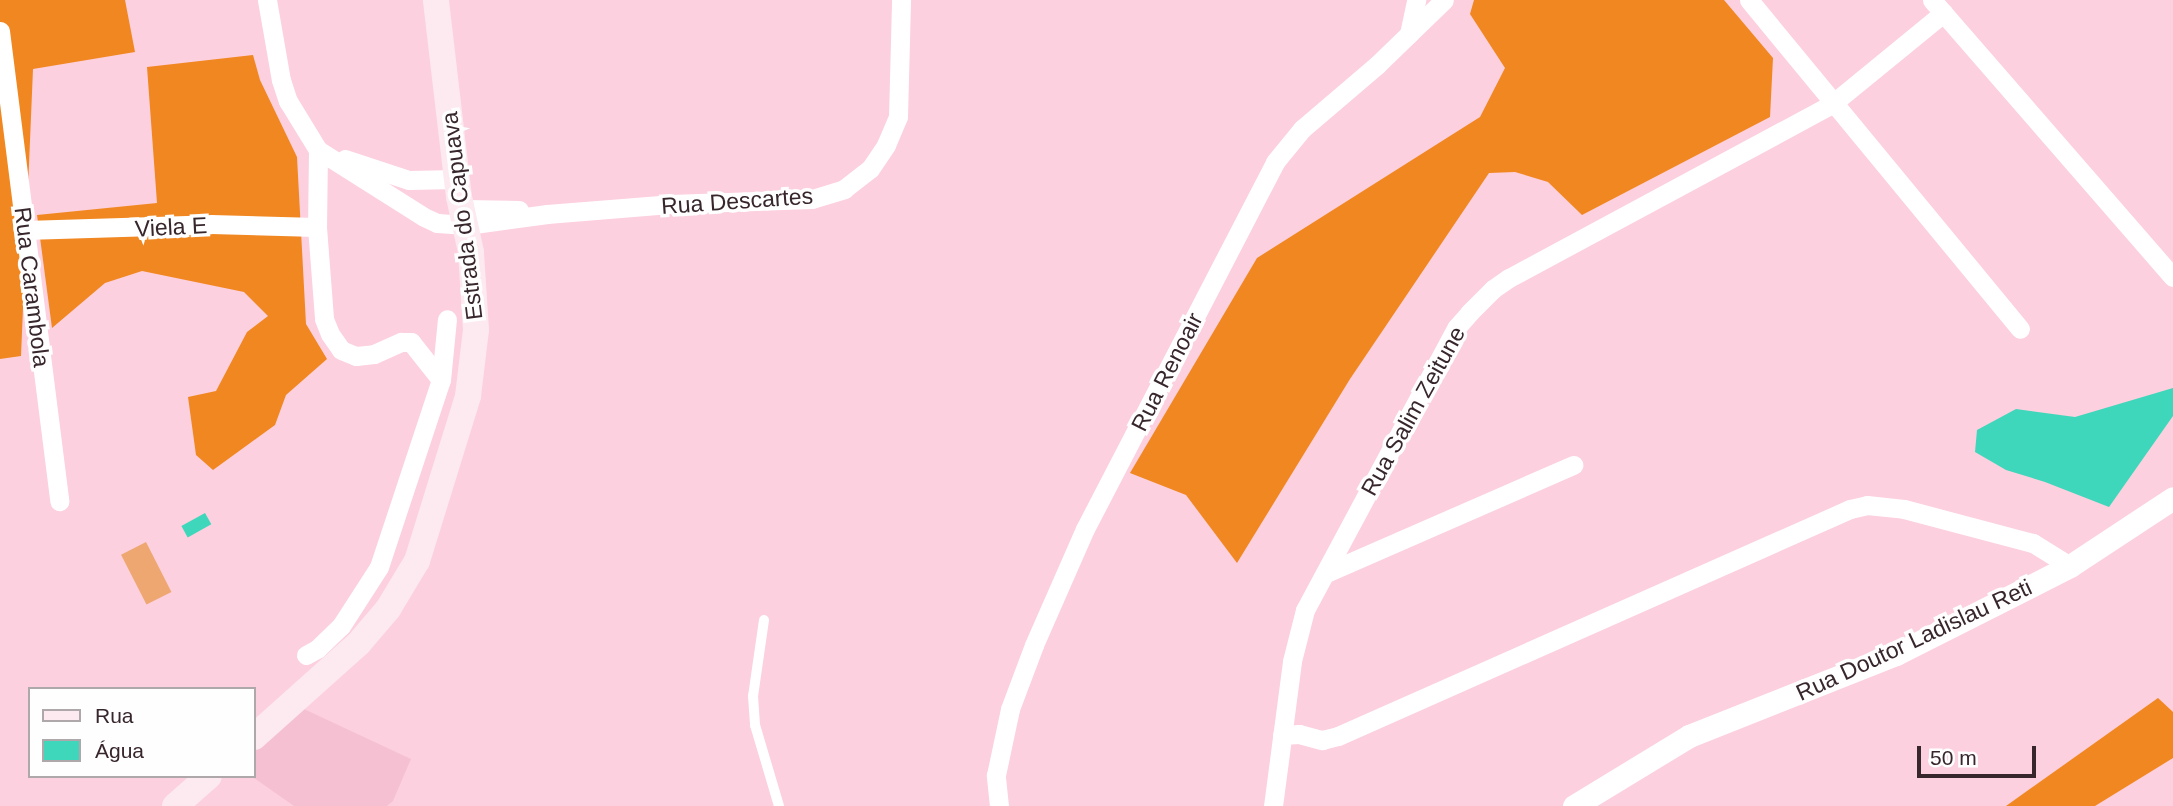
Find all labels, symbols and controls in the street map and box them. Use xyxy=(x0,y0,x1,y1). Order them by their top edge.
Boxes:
street label: Estrada do Capuava xyxy=(436,110,488,322)
street label: Rua Descartes xyxy=(660,182,814,220)
street label: Rua Carambola xyxy=(8,205,56,369)
street label: Viela E xyxy=(134,211,208,243)
street label: Rua Renoair xyxy=(1125,308,1209,436)
street label: Rua Salim Zeitune xyxy=(1355,322,1471,500)
street label: Rua Doutor Ladislau Reti xyxy=(1792,573,2036,707)
legend xyxy=(28,687,256,778)
text: Rua xyxy=(95,704,134,727)
scale bar xyxy=(1921,732,2040,776)
text: Água xyxy=(95,739,144,762)
text: 50 m xyxy=(1930,746,1977,769)

